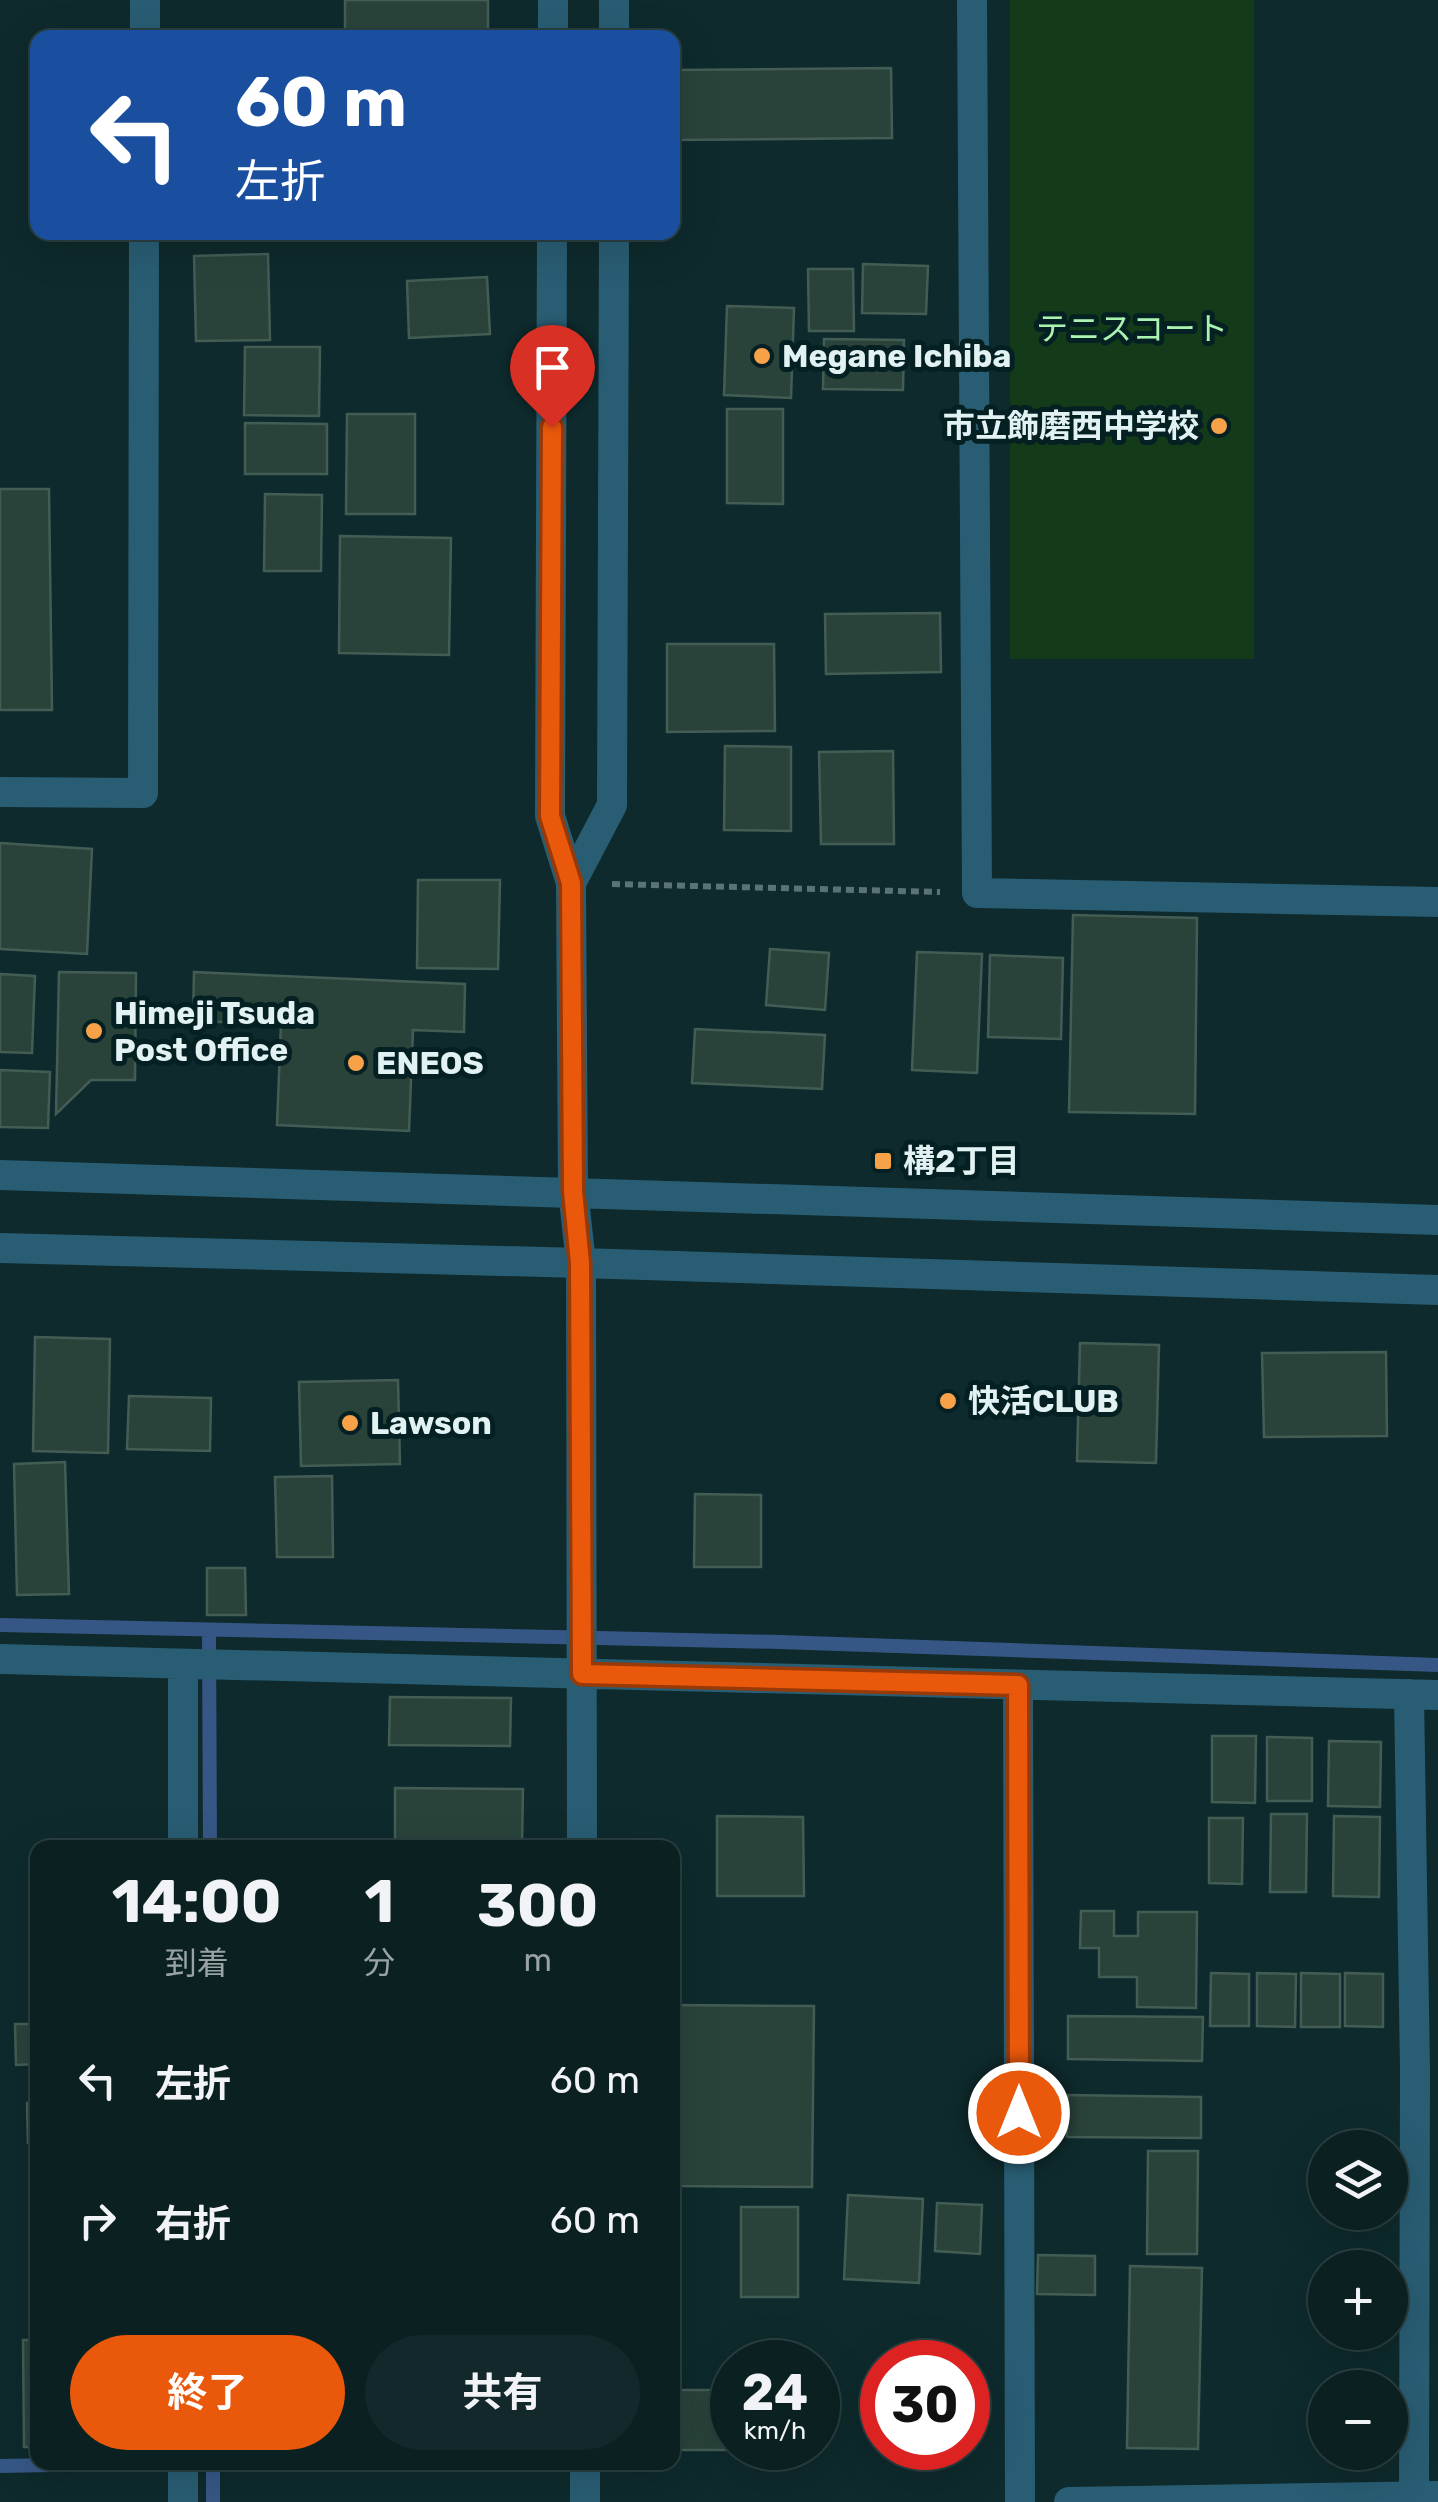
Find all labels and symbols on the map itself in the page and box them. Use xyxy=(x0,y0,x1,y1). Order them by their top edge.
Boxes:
park label: テニスコート xyxy=(1036,310,1228,348)
pin xyxy=(510,325,595,428)
place label: Megane Ichiba xyxy=(782,337,1011,375)
marker: Megane Ichiba xyxy=(751,345,773,367)
place label: 市立飾磨西中学校 xyxy=(943,407,1199,445)
marker: 市立飾磨西中学校 xyxy=(1208,415,1230,437)
place label: Himeji Tsuda Post Office xyxy=(114,994,315,1069)
marker: Himeji Tsuda Post Office xyxy=(83,1020,105,1042)
place label: ENEOS xyxy=(376,1044,484,1082)
marker: ENEOS xyxy=(345,1052,367,1074)
place label: 構2丁目 xyxy=(903,1142,1020,1180)
marker: 構2丁目 xyxy=(872,1150,894,1172)
place label: 快活CLUB xyxy=(968,1382,1119,1420)
marker: 快活CLUB xyxy=(937,1390,959,1412)
place label: Lawson xyxy=(370,1404,492,1442)
marker: Lawson xyxy=(339,1412,361,1434)
position arrow xyxy=(967,2061,1071,2165)
speed limit sign: 30 xyxy=(860,2340,990,2470)

